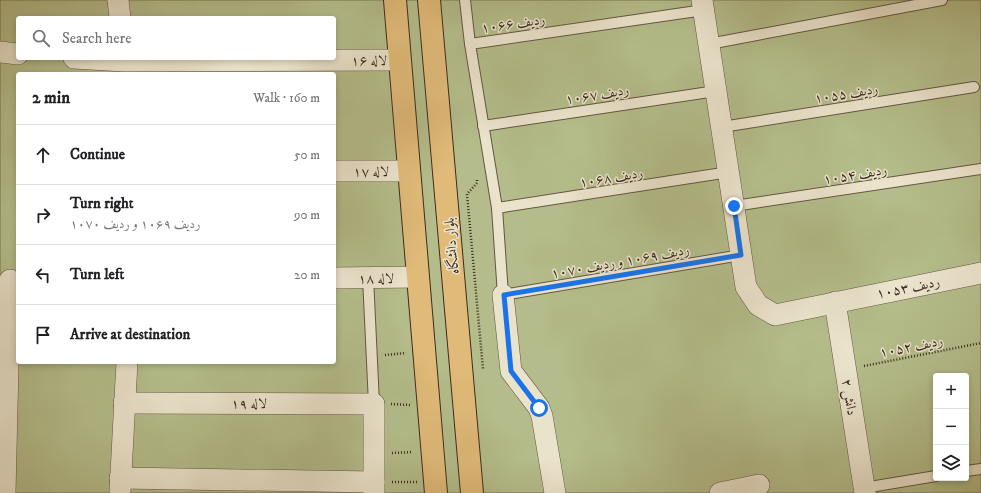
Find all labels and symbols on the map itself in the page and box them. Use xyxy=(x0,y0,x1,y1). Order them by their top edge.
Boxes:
street label: ردیف ۱۰۶۶ xyxy=(480,11,546,37)
street label: لاله ۱۶ xyxy=(351,52,387,70)
street label: ردیف ۱۰۵۵ xyxy=(813,80,879,108)
street label: ردیف ۱۰۶۷ xyxy=(564,81,630,109)
street label: ردیف ۱۰۵۴ xyxy=(822,161,888,189)
street label: لاله ۱۷ xyxy=(353,163,389,181)
street label: ردیف ۱۰۶۸ xyxy=(578,164,644,192)
route end xyxy=(725,197,743,215)
street label: بلوار دانشگاه xyxy=(440,217,463,275)
street label: ردیف ۱۰۶۹ و ردیف ۱۰۷۰ xyxy=(549,241,691,283)
street label: لاله ۱۸ xyxy=(358,270,394,288)
street label: ردیف ۱۰۵۳ xyxy=(875,273,942,303)
street label: ردیف ۱۰۵۲ xyxy=(878,332,945,362)
street label: دانش ۲ xyxy=(837,377,861,417)
street label: لاله ۱۹ xyxy=(231,395,267,413)
route start xyxy=(530,399,548,417)

